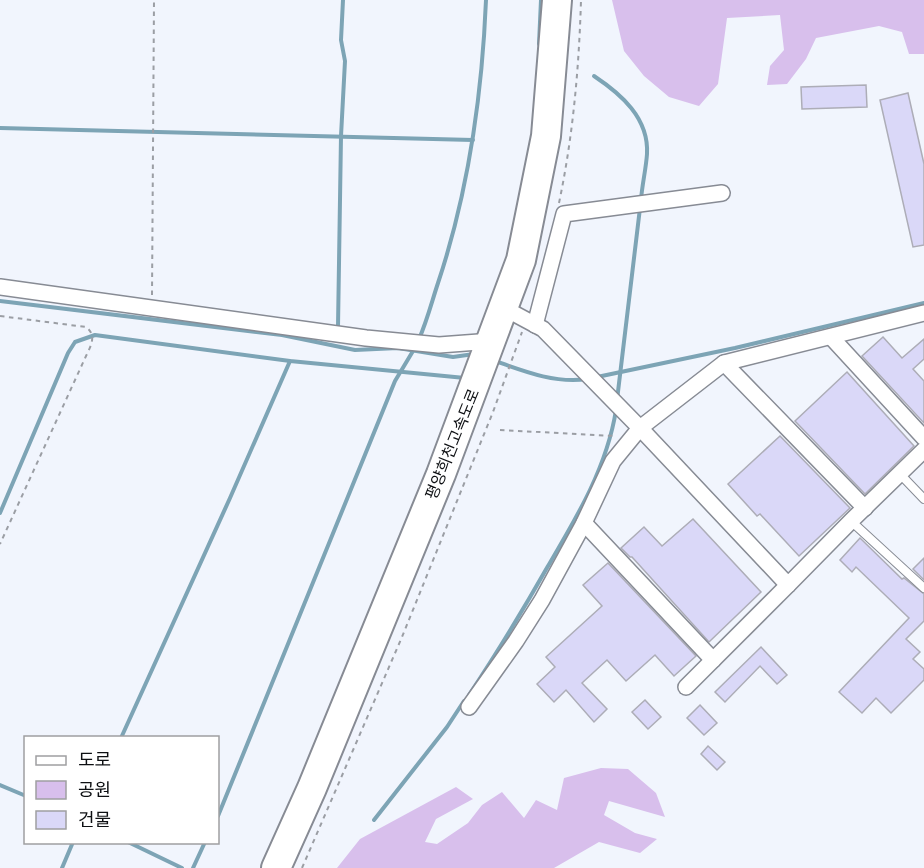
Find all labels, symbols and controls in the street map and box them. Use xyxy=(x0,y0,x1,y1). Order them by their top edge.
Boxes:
street label: 평양희천고속도로 xyxy=(422,386,483,502)
legend xyxy=(24,736,219,844)
text: 도로 xyxy=(78,749,111,769)
text: 공원 xyxy=(78,779,111,799)
text: 건물 xyxy=(78,809,111,829)

